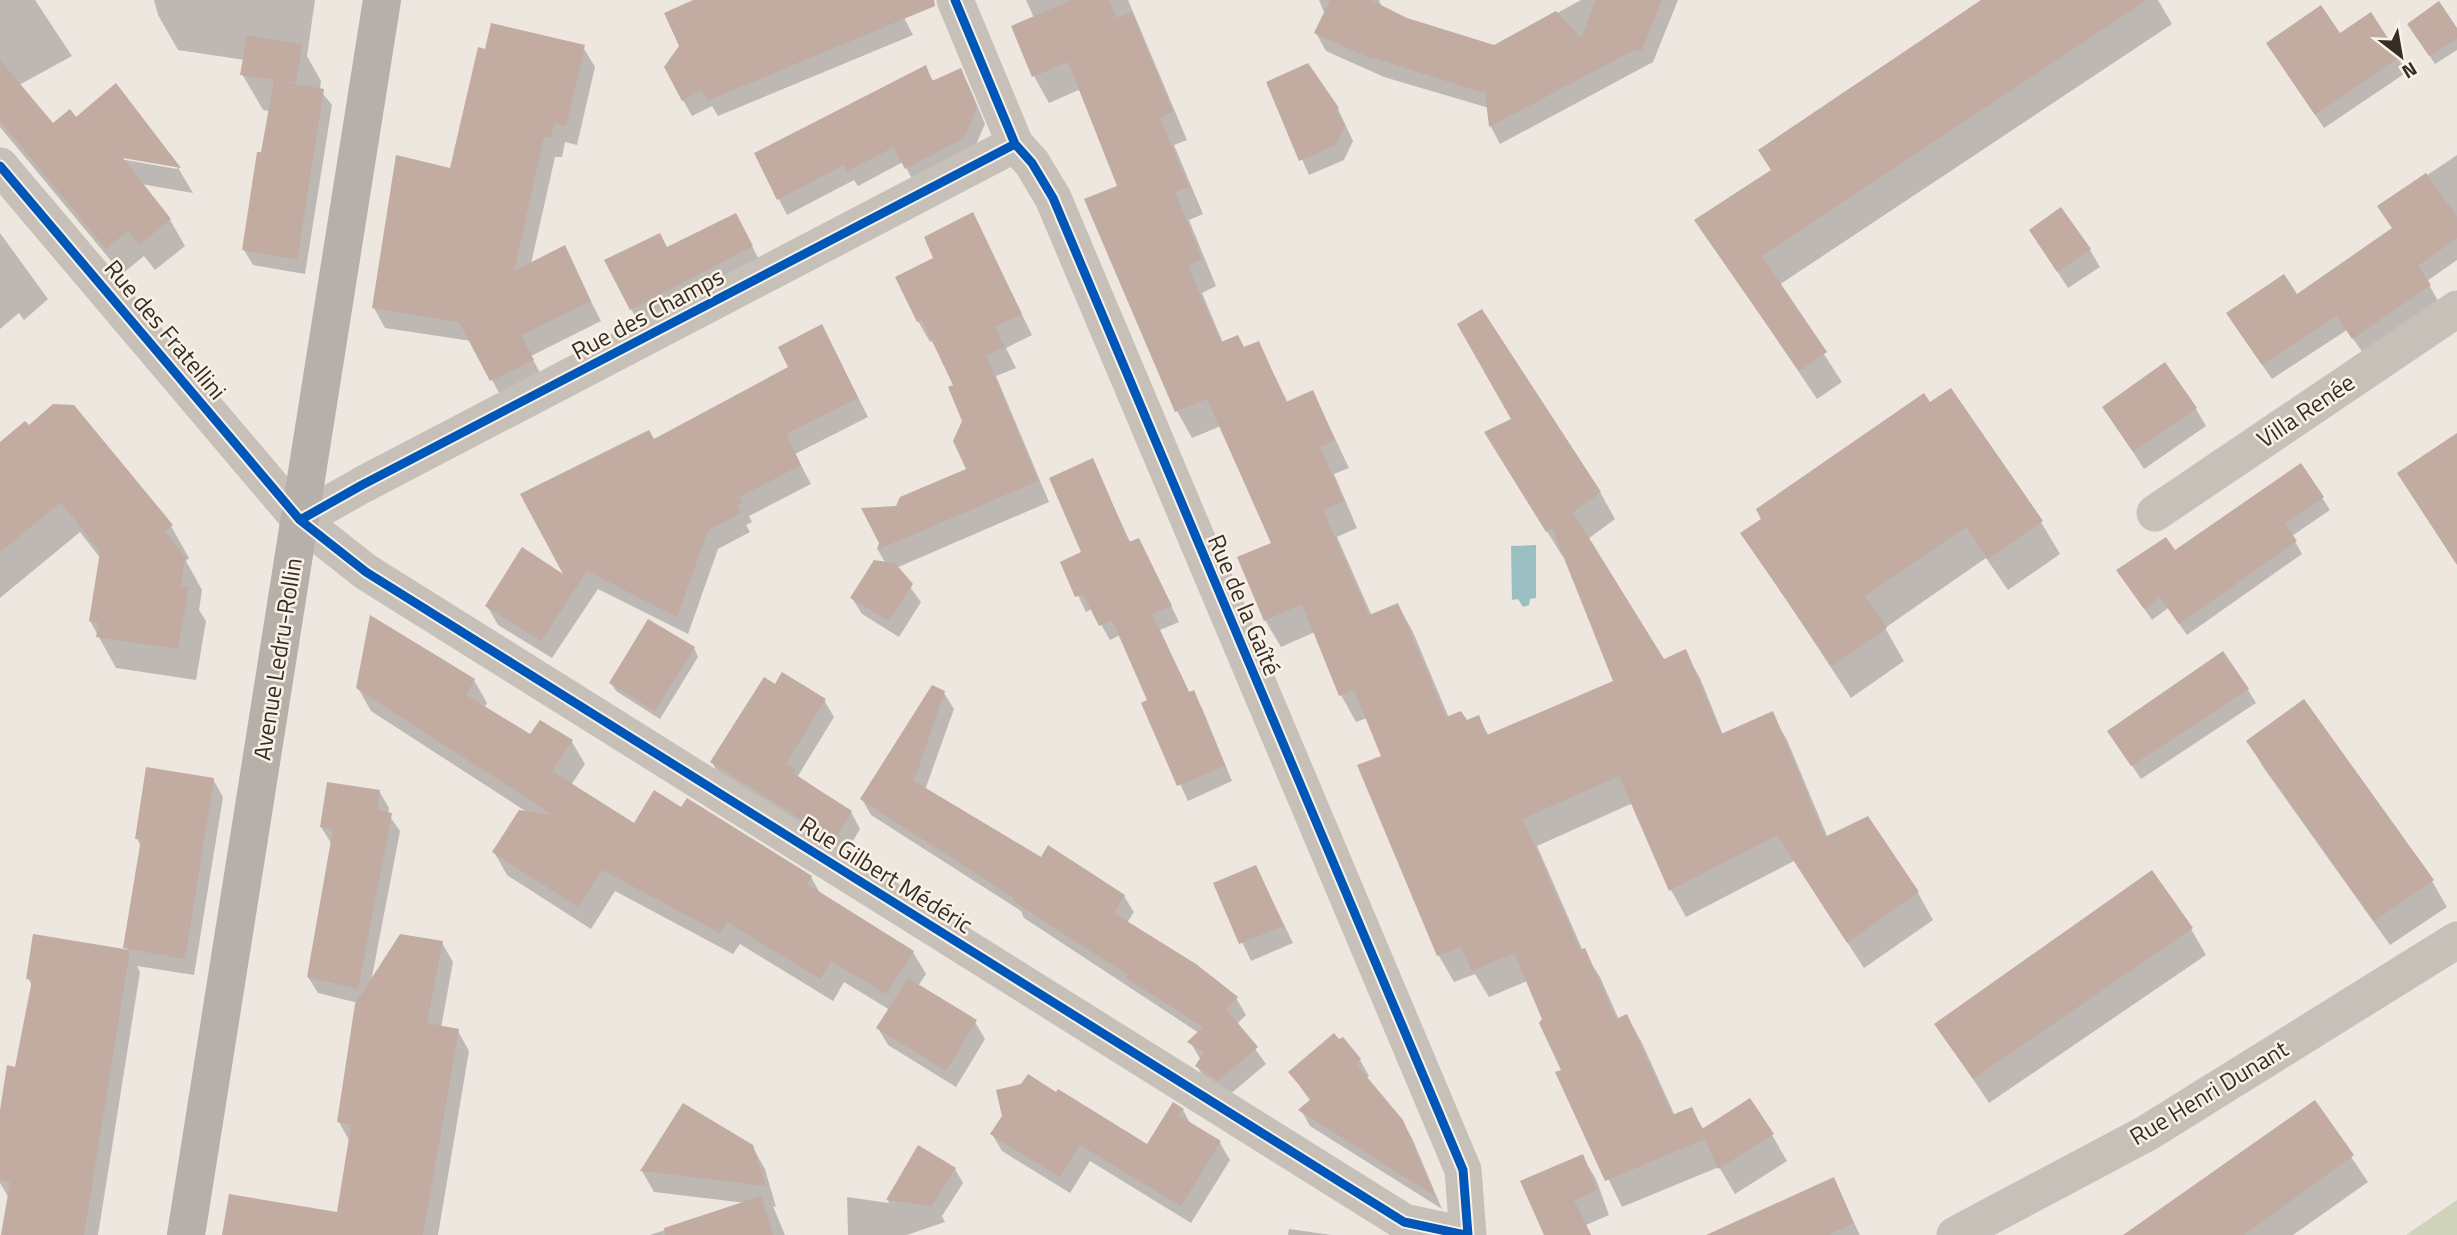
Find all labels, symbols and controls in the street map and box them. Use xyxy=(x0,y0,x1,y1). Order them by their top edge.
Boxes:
north arrow xyxy=(2366,21,2436,91)
text: N xyxy=(2397,55,2423,87)
street label: Rue des Fratellini xyxy=(96,251,235,407)
street label: Rue des Champs xyxy=(565,258,730,368)
street label: Villa Renée xyxy=(2249,364,2362,456)
street label: Rue de la Gaîté xyxy=(1199,528,1291,681)
street label: Avenue Ledru-Rollin xyxy=(243,555,311,763)
street label: Rue Gilbert Médéric xyxy=(793,806,980,942)
street label: Rue Henri Dunant xyxy=(2122,1030,2295,1154)

